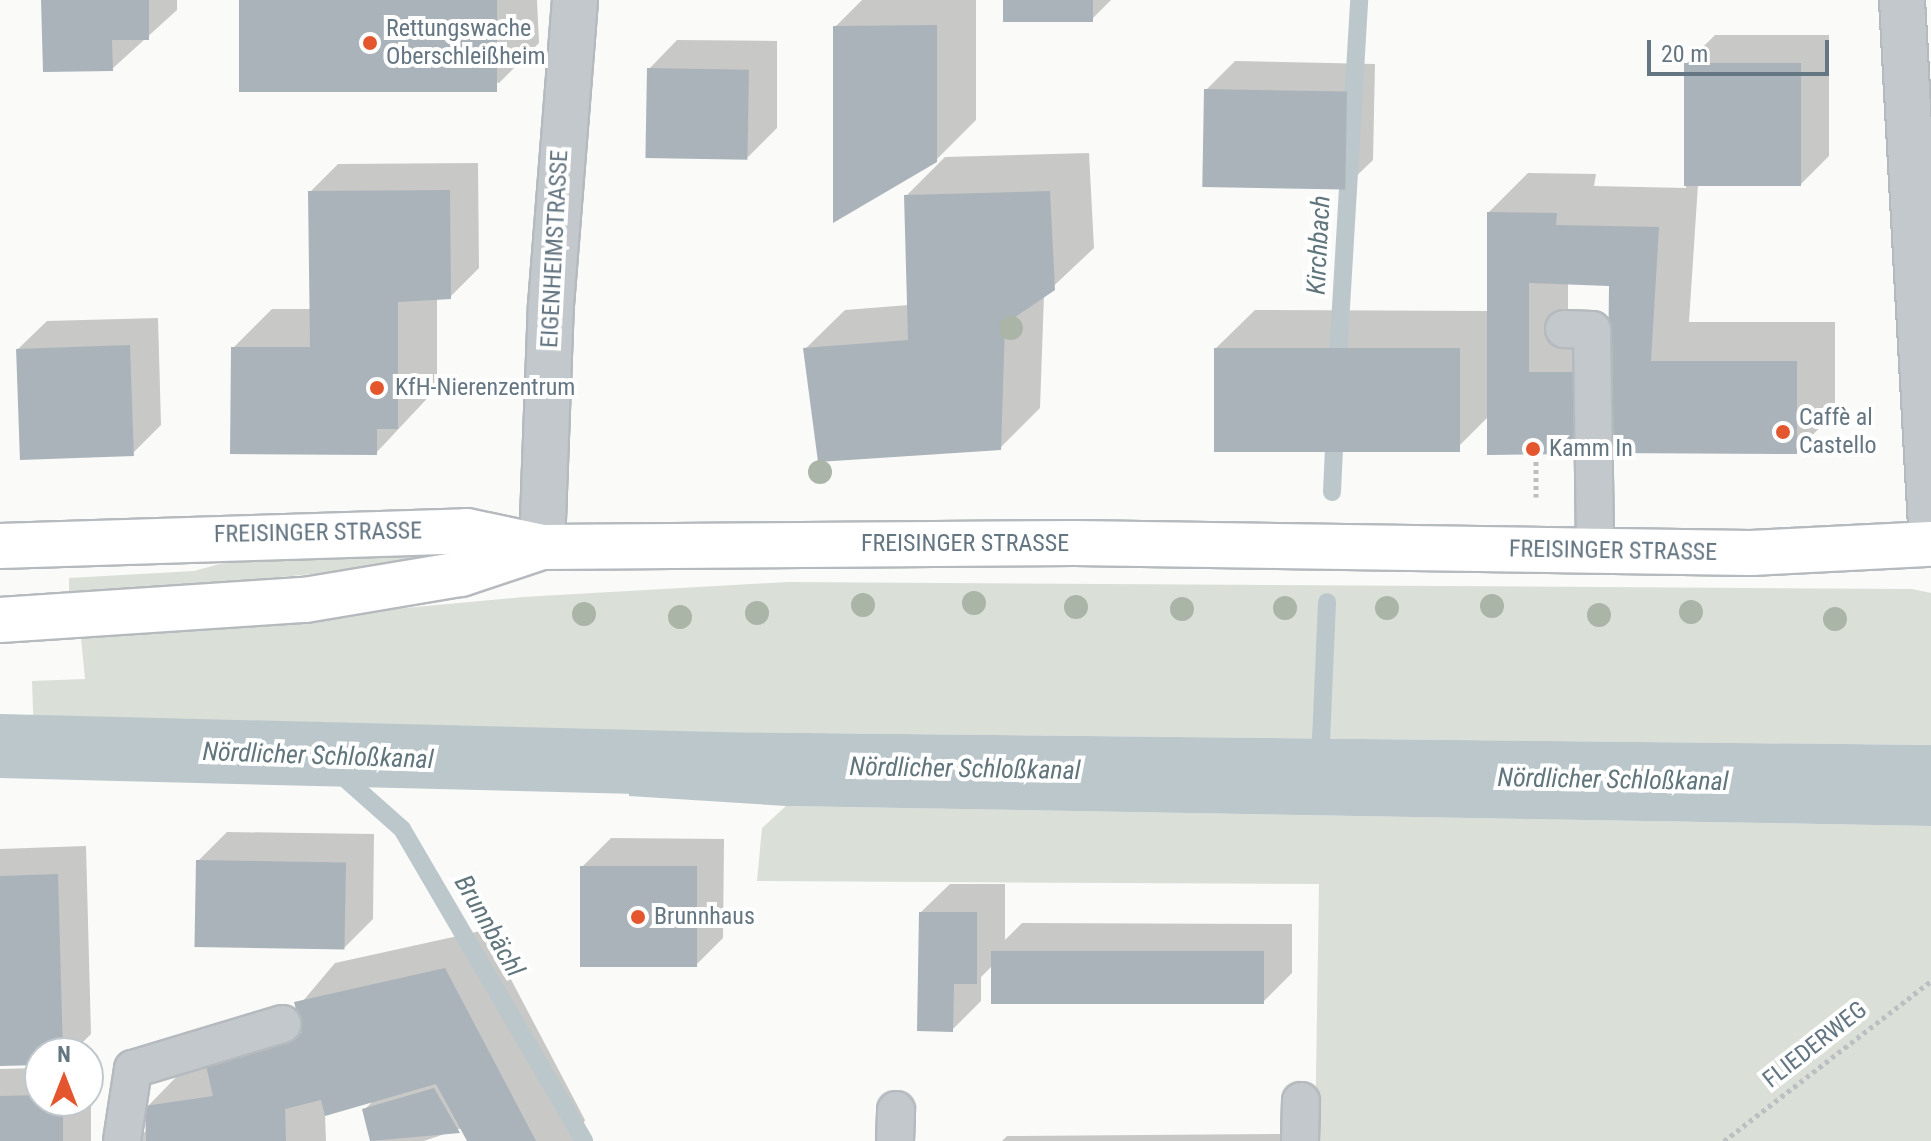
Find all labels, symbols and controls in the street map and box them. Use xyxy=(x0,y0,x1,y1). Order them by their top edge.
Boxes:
place label: Rettungswache Oberschleißheim xyxy=(386,15,546,71)
scale bar xyxy=(1651,24,1833,74)
marker: Rettungswache Oberschleißheim xyxy=(361,34,379,52)
text: 20 m xyxy=(1661,40,1708,68)
street label: EIGENHEIMSTRASSE xyxy=(535,149,575,349)
water label: Kirchbach xyxy=(1301,195,1337,295)
place label: KfH-Nierenzentrum xyxy=(395,374,575,402)
marker: KfH-Nierenzentrum xyxy=(366,377,388,399)
place label: Caffè al Castello xyxy=(1799,404,1876,460)
marker: Caffè al Castello xyxy=(1774,423,1792,441)
place label: Kamm In xyxy=(1549,435,1633,463)
marker: Kamm In xyxy=(1524,440,1542,458)
street label: FREISINGER STRASSE xyxy=(214,517,422,549)
street label: FREISINGER STRASSE xyxy=(861,530,1069,558)
street label: FREISINGER STRASSE xyxy=(1509,535,1717,567)
water label: Nördlicher Schloßkanal xyxy=(202,736,434,776)
water label: Nördlicher Schloßkanal xyxy=(849,751,1081,787)
water label: Nördlicher Schloßkanal xyxy=(1497,762,1729,798)
water label: Brunnbächl xyxy=(447,870,531,982)
place label: Brunnhaus xyxy=(654,903,755,931)
marker: Brunnhaus xyxy=(629,908,647,926)
street label: FLIEDERWEG xyxy=(1757,996,1873,1094)
north arrow xyxy=(24,1037,104,1117)
text: N xyxy=(57,1042,71,1067)

